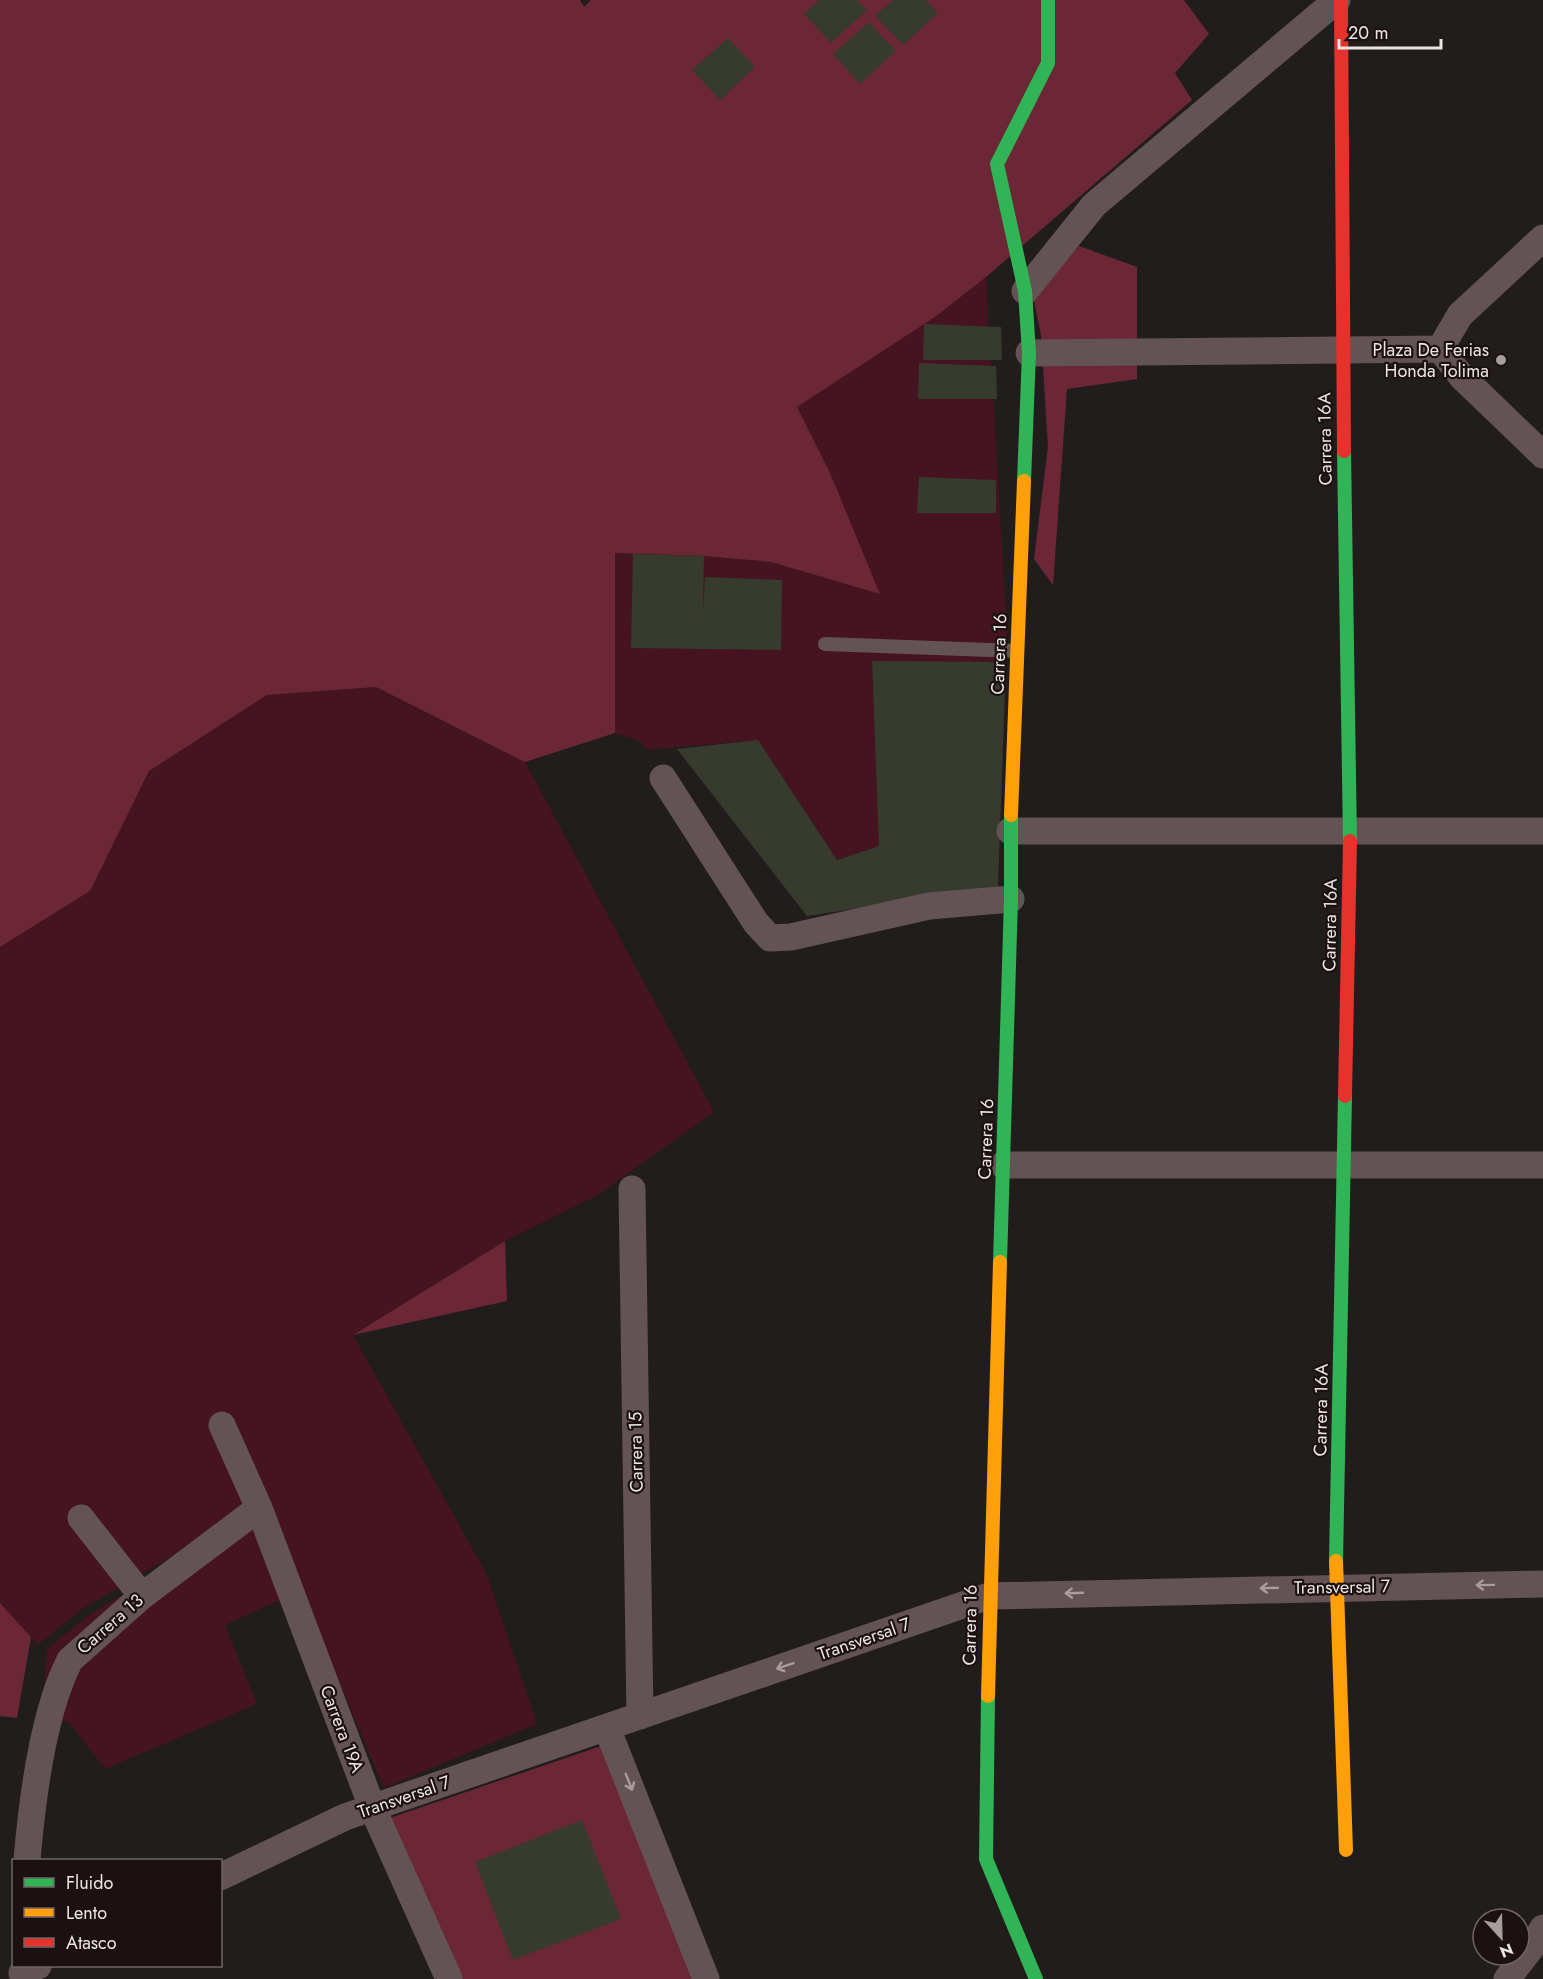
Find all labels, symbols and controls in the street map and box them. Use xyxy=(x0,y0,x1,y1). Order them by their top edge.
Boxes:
scale bar xyxy=(1339,12,1441,50)
text: 20 m xyxy=(1348,20,1388,46)
place label: Plaza De Ferias Honda Tolima xyxy=(1373,337,1489,384)
marker: Plaza De Ferias Honda Tolima xyxy=(1494,353,1508,367)
street label: Carrera 16A xyxy=(1311,392,1339,486)
street label: Carrera 16 xyxy=(985,613,1013,695)
street label: Carrera 16A xyxy=(1316,878,1344,972)
street label: Carrera 16 xyxy=(972,1098,1000,1180)
street label: Carrera 16A xyxy=(1307,1363,1335,1457)
street label: Carrera 15 xyxy=(622,1411,650,1493)
street label: Transversal 7 xyxy=(1294,1573,1391,1601)
one-way arrow xyxy=(1475,1579,1495,1591)
one-way arrow xyxy=(1259,1582,1279,1594)
street label: Carrera 16 xyxy=(956,1584,984,1666)
street label: Carrera 13 xyxy=(71,1588,149,1660)
one-way arrow xyxy=(1064,1588,1084,1599)
street label: Transversal 7 xyxy=(814,1611,914,1667)
one-way arrow xyxy=(776,1661,795,1672)
street label: Carrera 19A xyxy=(313,1682,371,1777)
street label: Transversal 7 xyxy=(354,1769,454,1825)
one-way arrow xyxy=(624,1772,635,1791)
legend xyxy=(12,1859,222,1967)
text: Fluido xyxy=(66,1870,114,1896)
text: Lento xyxy=(66,1900,107,1926)
north arrow xyxy=(1471,1907,1531,1967)
text: Atasco xyxy=(66,1930,117,1956)
text: N xyxy=(1496,1937,1517,1963)

